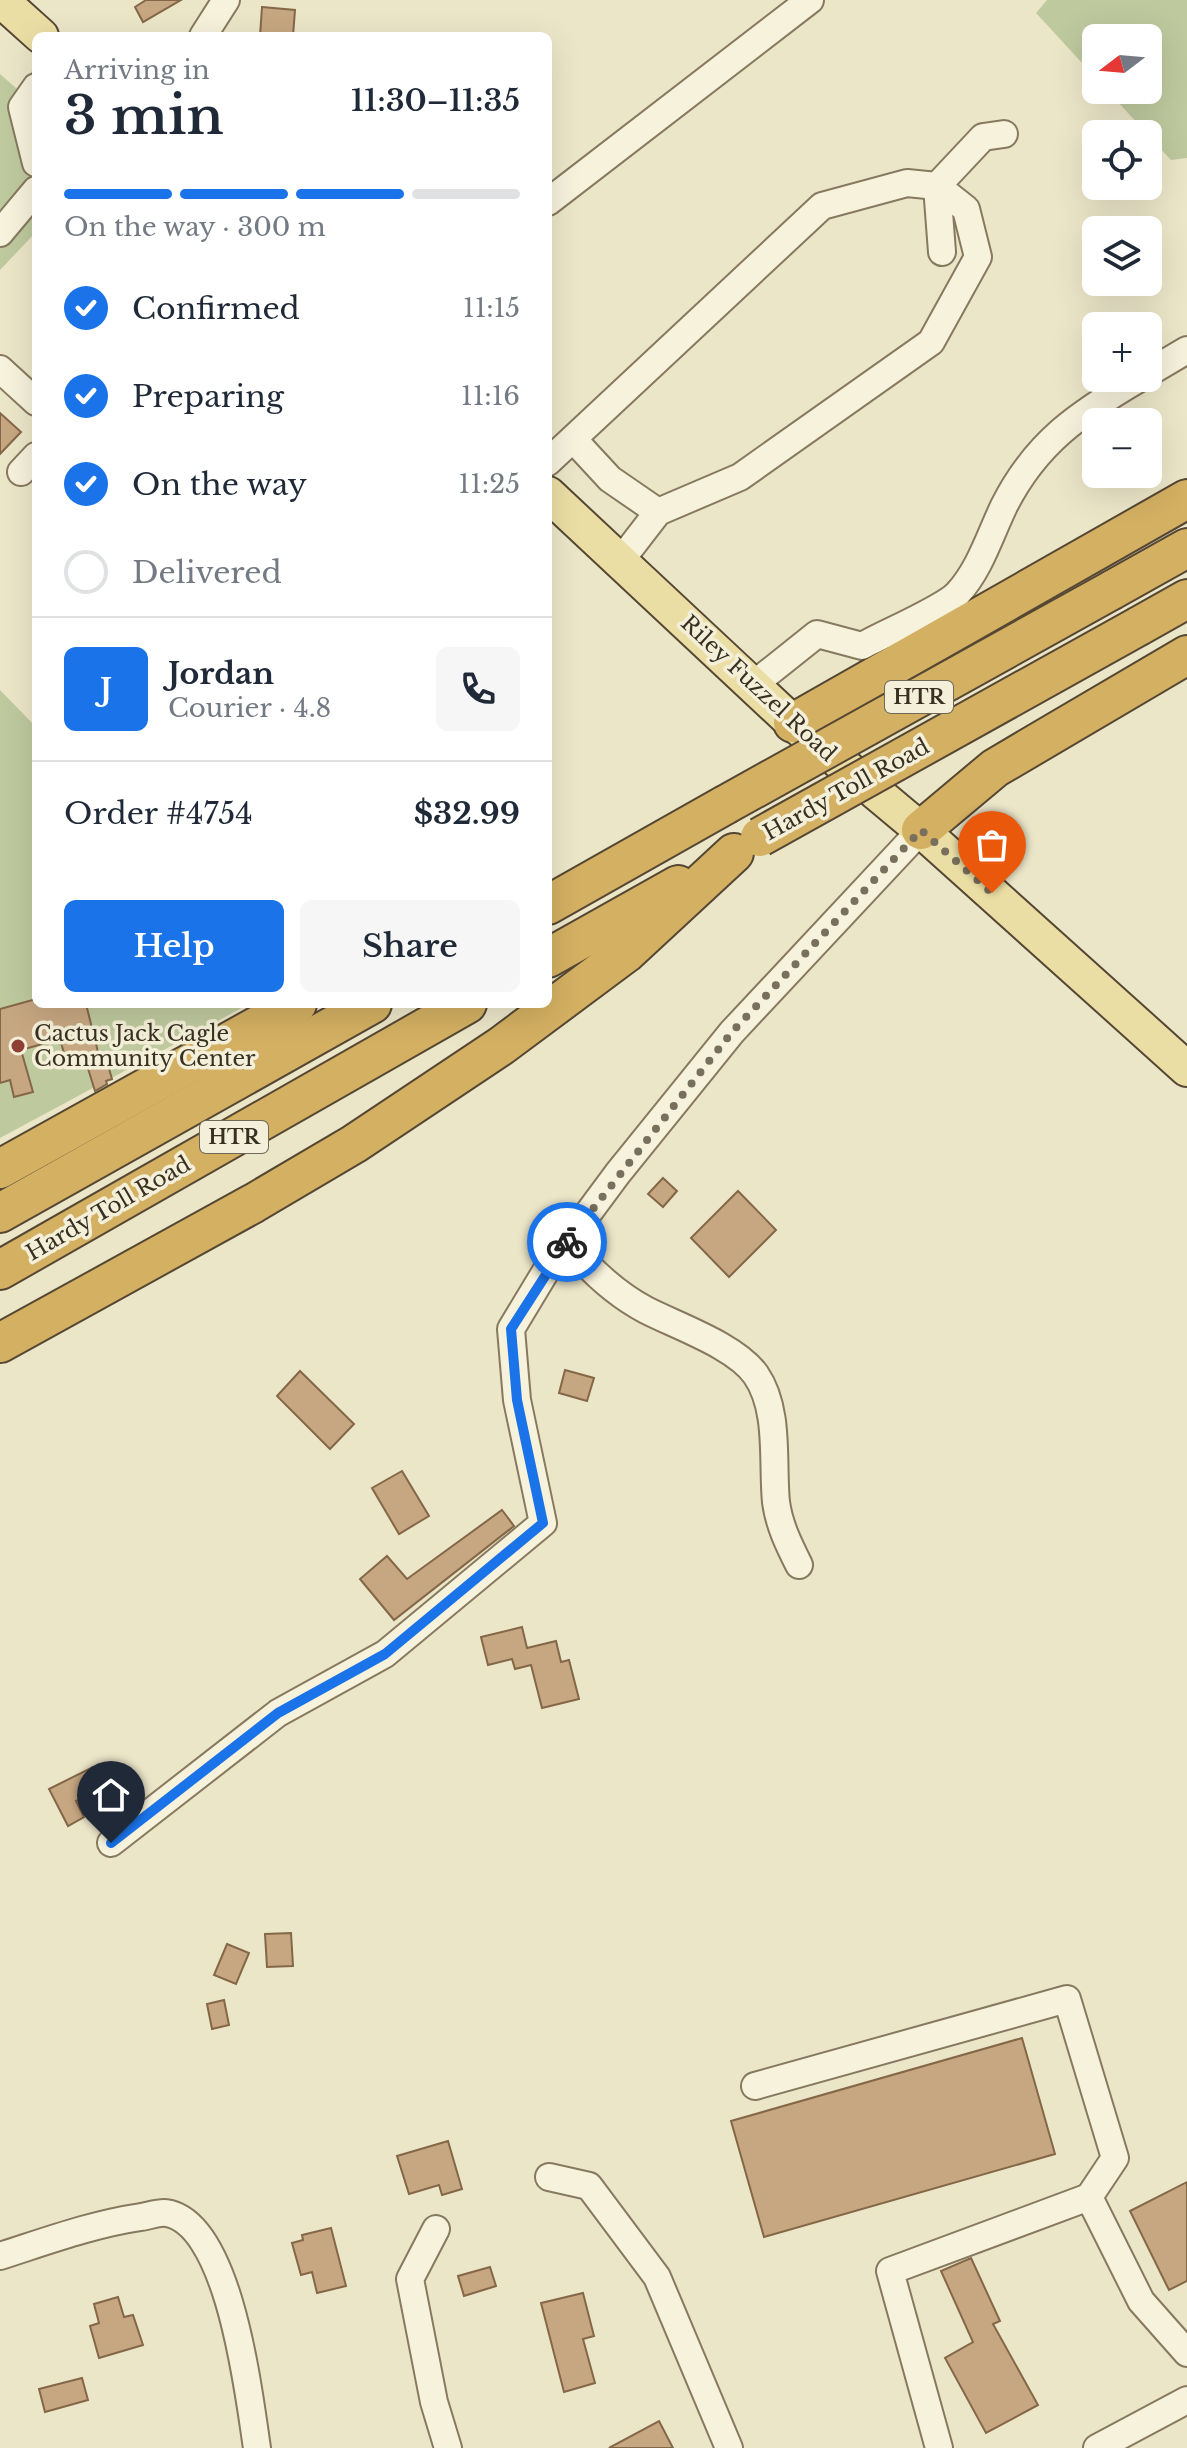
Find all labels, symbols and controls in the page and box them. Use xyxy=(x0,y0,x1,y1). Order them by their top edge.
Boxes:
north arrow xyxy=(1082,24,1162,104)
map controls xyxy=(1082,24,1162,488)
text: Arriving in xyxy=(64,54,210,86)
text: 11:30–11:35 xyxy=(351,82,520,119)
text: 3 min xyxy=(64,84,224,148)
button: locate xyxy=(1082,120,1162,200)
text: On the way · 300 m xyxy=(64,211,326,243)
button: layers xyxy=(1082,216,1162,296)
icon: check xyxy=(64,286,108,330)
text: Confirmed xyxy=(132,290,300,327)
text: 11:15 xyxy=(463,292,520,324)
button: + xyxy=(1082,312,1162,392)
icon: check xyxy=(64,374,108,418)
text: Preparing xyxy=(132,378,284,415)
text: 11:16 xyxy=(461,380,520,412)
button: − xyxy=(1082,408,1162,488)
icon: check xyxy=(64,462,108,506)
text: On the way xyxy=(132,466,307,503)
text: 11:25 xyxy=(459,468,520,500)
text: Delivered xyxy=(132,554,282,591)
street label: Riley Fuzzel Road xyxy=(675,609,842,767)
button: phone xyxy=(436,647,520,731)
text: Jordan xyxy=(168,655,274,692)
text: J xyxy=(100,671,112,708)
road number: HTR xyxy=(885,681,953,713)
text: Courier · 4.8 xyxy=(168,692,331,724)
street label: Hardy Toll Road xyxy=(759,733,934,846)
text: Order #4754 xyxy=(64,795,253,832)
text: $32.99 xyxy=(414,795,520,832)
pin xyxy=(958,811,1026,893)
icon: bag xyxy=(970,823,1014,867)
button: Help xyxy=(64,900,284,992)
button: Share xyxy=(300,900,520,992)
place label: Cactus Jack Cagle Community Center xyxy=(34,1020,256,1072)
marker: Cactus Jack Cagle Community Center xyxy=(9,1037,27,1055)
road number: HTR xyxy=(200,1121,268,1153)
street label: Hardy Toll Road xyxy=(21,1150,195,1266)
courier xyxy=(527,1202,607,1282)
icon: bike xyxy=(545,1220,589,1264)
pin xyxy=(77,1761,145,1843)
icon: home xyxy=(89,1773,133,1817)

